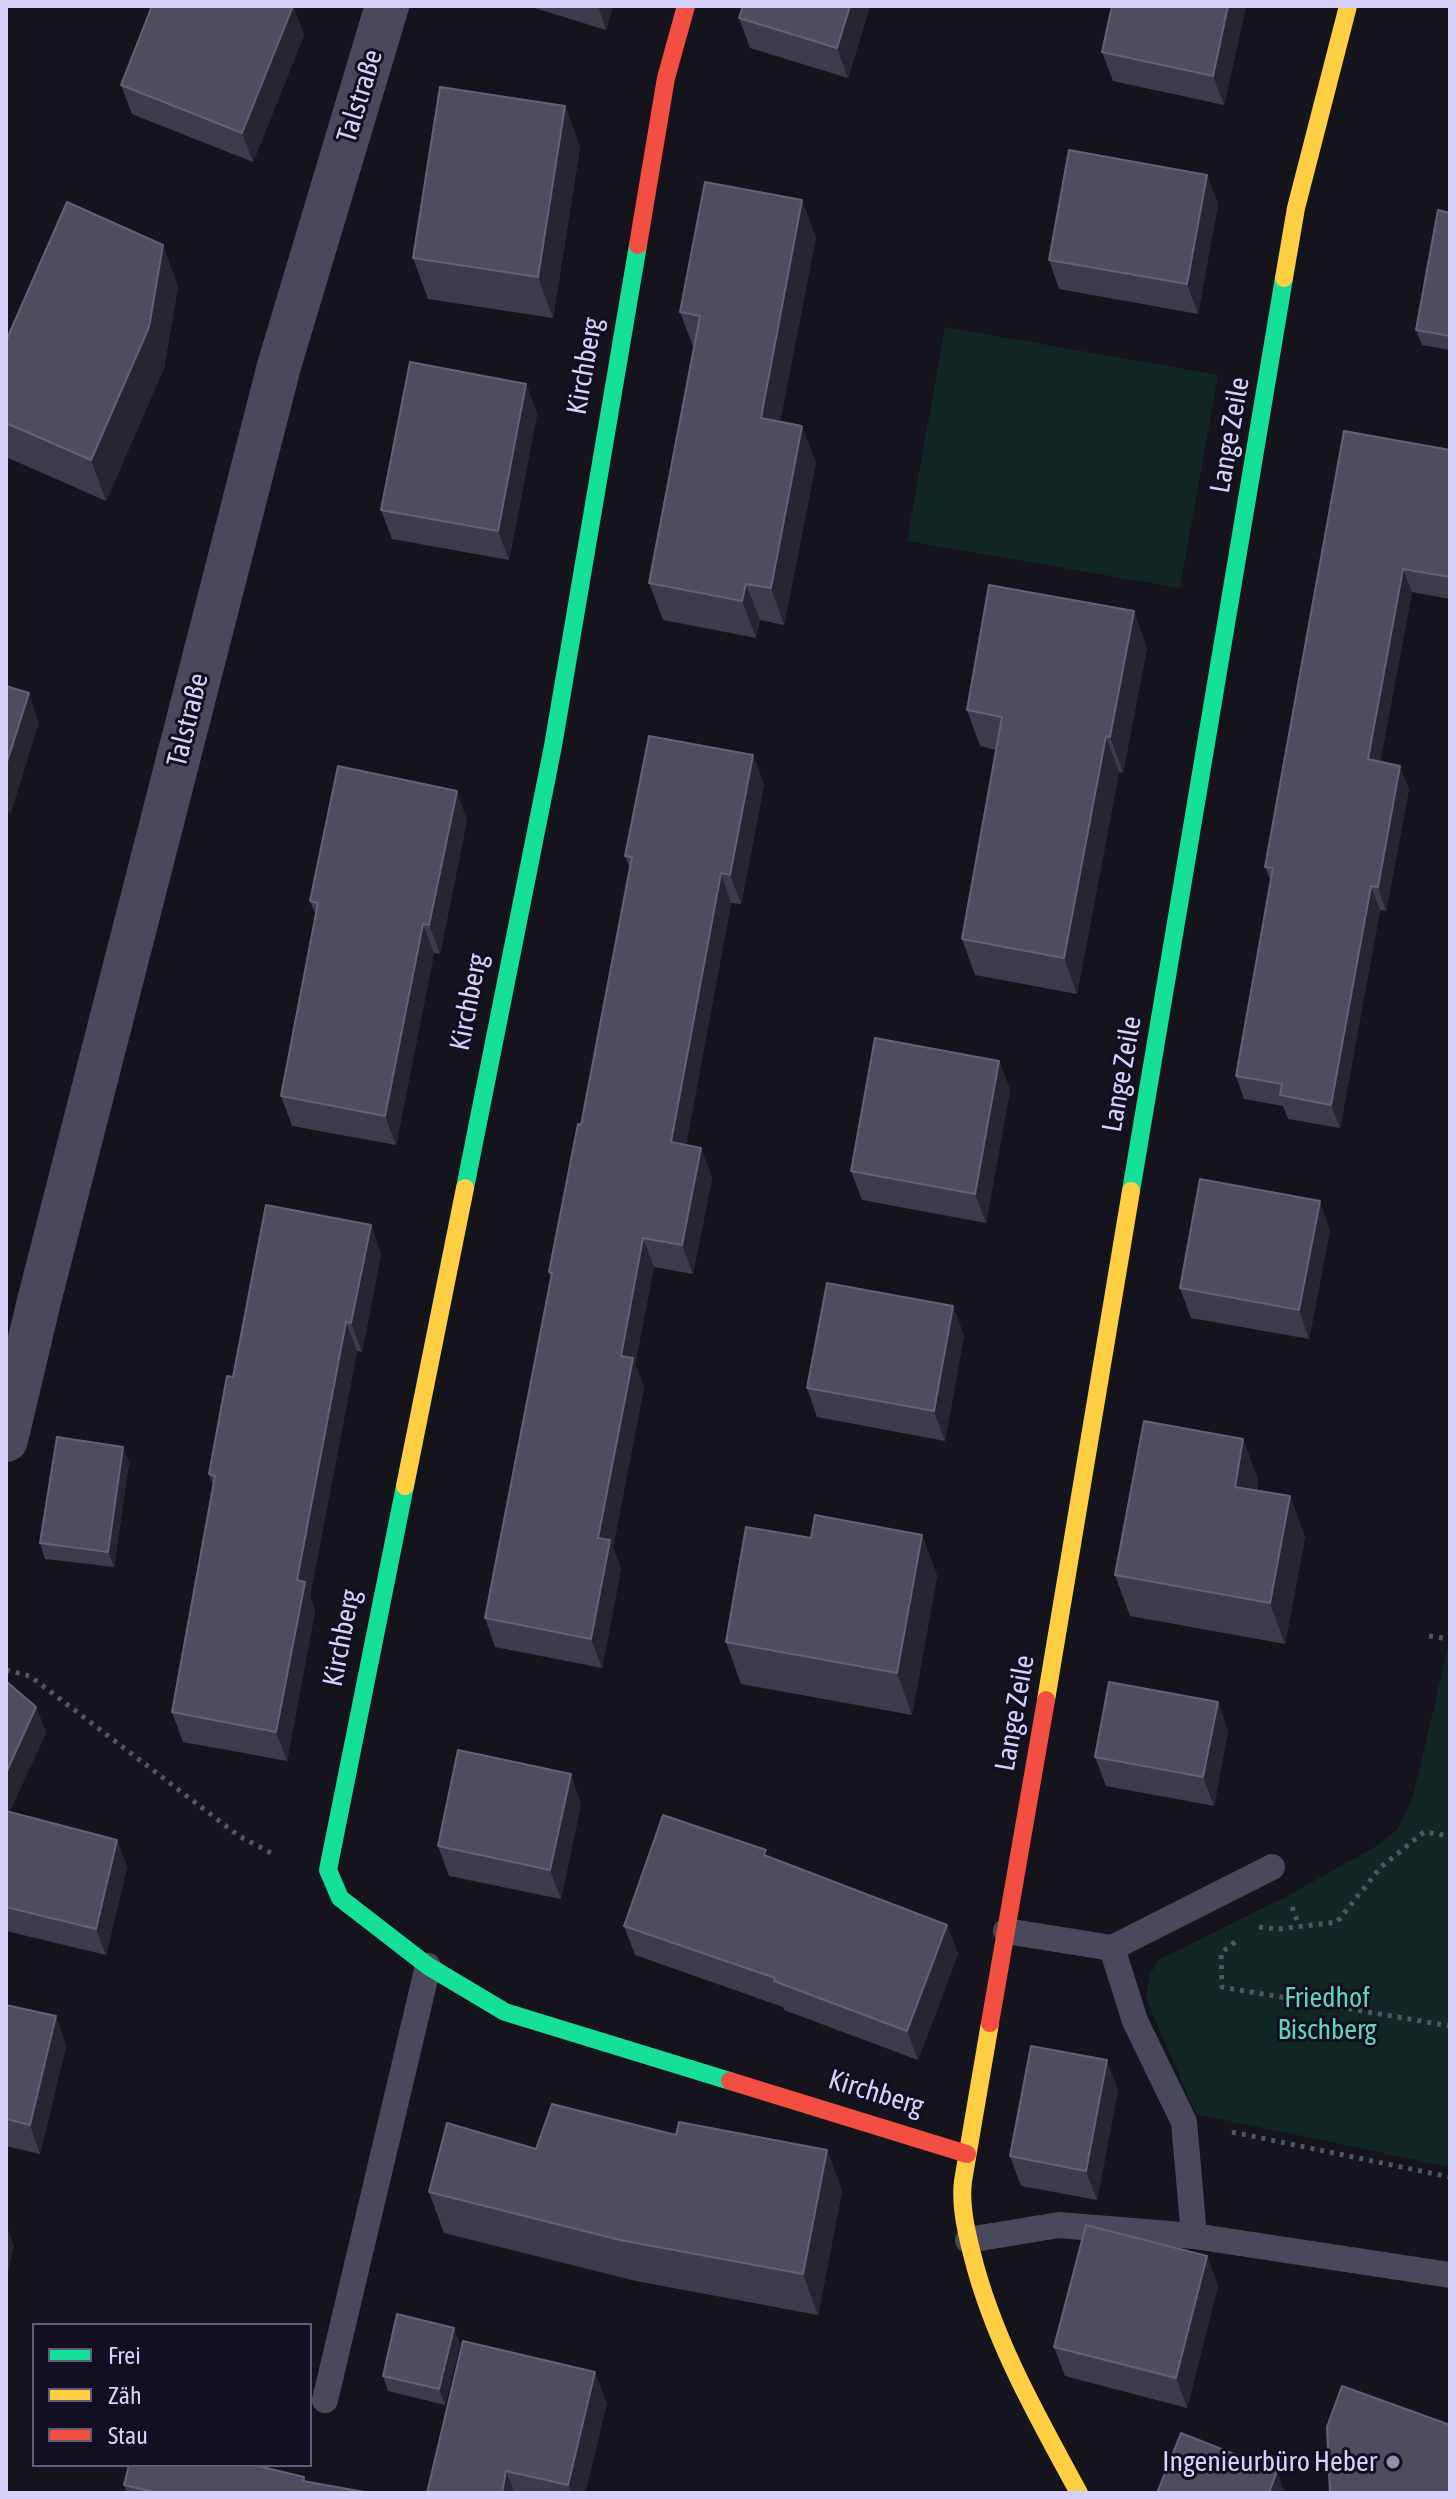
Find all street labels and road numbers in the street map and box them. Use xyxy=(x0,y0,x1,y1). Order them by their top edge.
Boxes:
street label: Talstraße xyxy=(330,46,390,146)
street label: Kirchberg xyxy=(560,315,610,417)
street label: Lange Zeile xyxy=(1203,374,1257,496)
street label: Talstraße xyxy=(160,670,216,770)
street label: Kirchberg xyxy=(443,951,495,1053)
street label: Lange Zeile xyxy=(1095,1013,1149,1135)
street label: Kirchberg xyxy=(316,1587,368,1689)
street label: Lange Zeile xyxy=(988,1652,1042,1774)
street label: Kirchberg xyxy=(824,2063,928,2123)

